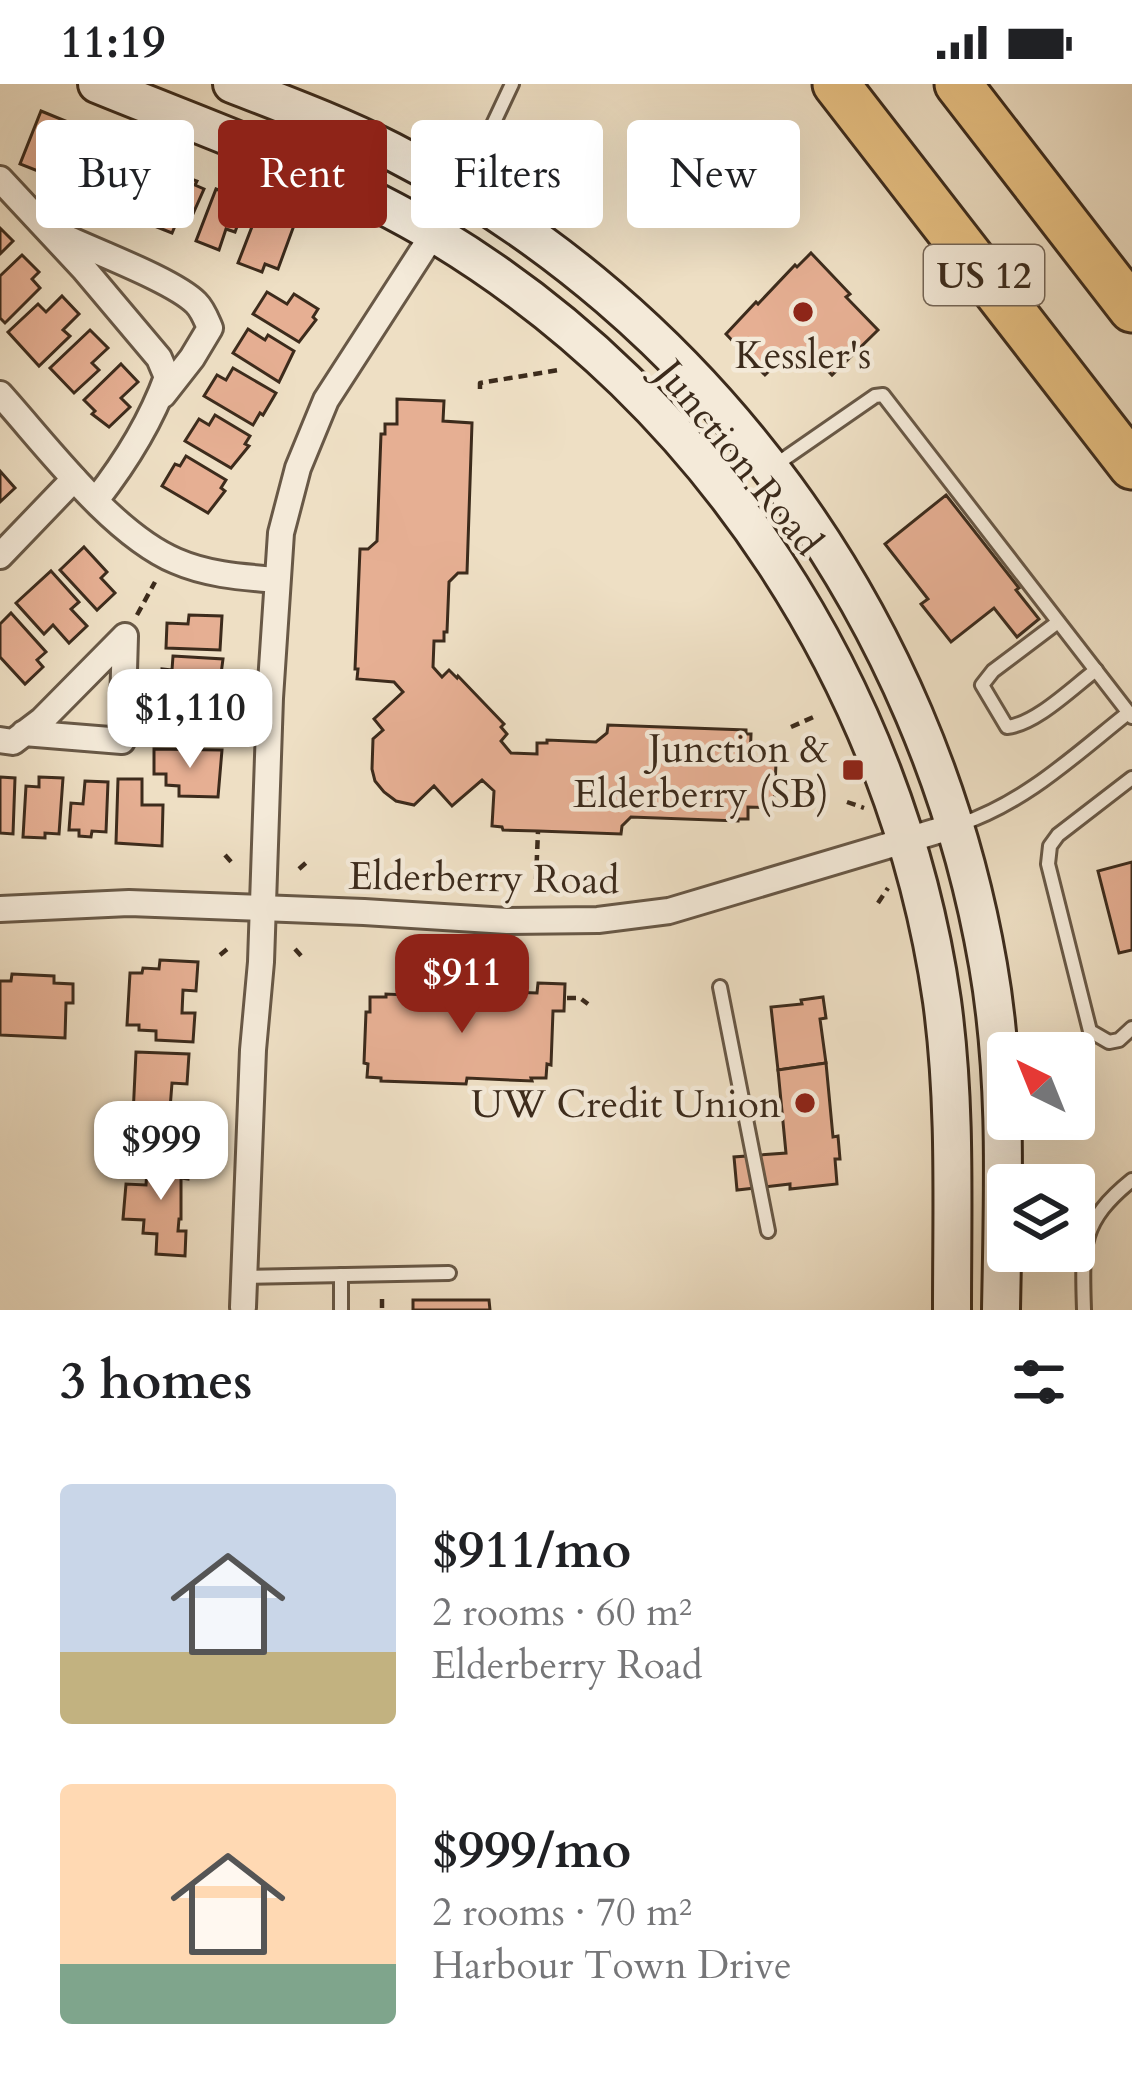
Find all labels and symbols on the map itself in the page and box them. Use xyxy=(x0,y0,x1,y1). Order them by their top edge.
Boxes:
road number: US 12 xyxy=(924,245,1044,305)
marker: Kessler's xyxy=(790,299,816,325)
place label: Kessler's xyxy=(735,329,871,382)
street label: Junction Road xyxy=(640,345,834,567)
pin: $1,110 xyxy=(92,669,288,771)
place label: Junction & Elderberry (SB) xyxy=(573,723,829,821)
marker: Junction & Elderberry (SB) xyxy=(840,757,866,783)
street label: Elderberry Road xyxy=(348,850,620,907)
pin: $911 xyxy=(391,934,533,1036)
north arrow xyxy=(987,1032,1095,1140)
place label: UW Credit Union xyxy=(471,1078,781,1131)
marker: UW Credit Union xyxy=(792,1090,818,1116)
pin: $999 xyxy=(90,1101,232,1203)

